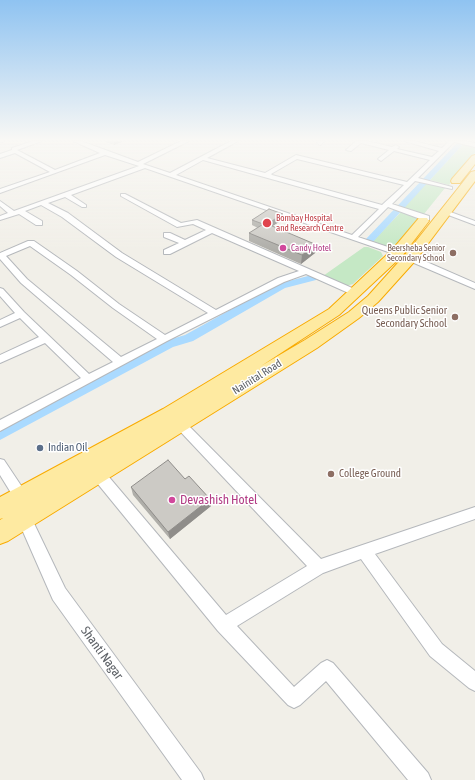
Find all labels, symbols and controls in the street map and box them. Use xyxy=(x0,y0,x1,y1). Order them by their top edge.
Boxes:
place label: Bombay Hospital and Research Centre xyxy=(276,213,343,234)
marker: Bombay Hospital and Research Centre xyxy=(261,217,273,229)
marker: Candy Hotel xyxy=(278,243,288,253)
place label: Candy Hotel xyxy=(291,243,331,253)
place label: Beersheba Senior Secondary School xyxy=(387,243,445,264)
marker: Beersheba Senior Secondary School xyxy=(448,248,458,258)
place label: Queens Public Senior Secondary School xyxy=(362,304,447,330)
marker: Queens Public Senior Secondary School xyxy=(450,312,460,322)
street label: Nainital Road xyxy=(230,357,284,397)
place label: Indian Oil xyxy=(48,441,88,455)
marker: Indian Oil xyxy=(35,443,45,453)
place label: College Ground xyxy=(339,467,401,481)
marker: College Ground xyxy=(326,469,336,479)
place label: Devashish Hotel xyxy=(180,492,258,508)
marker: Devashish Hotel xyxy=(167,495,177,505)
street label: Shanti Nagar xyxy=(78,624,126,682)

